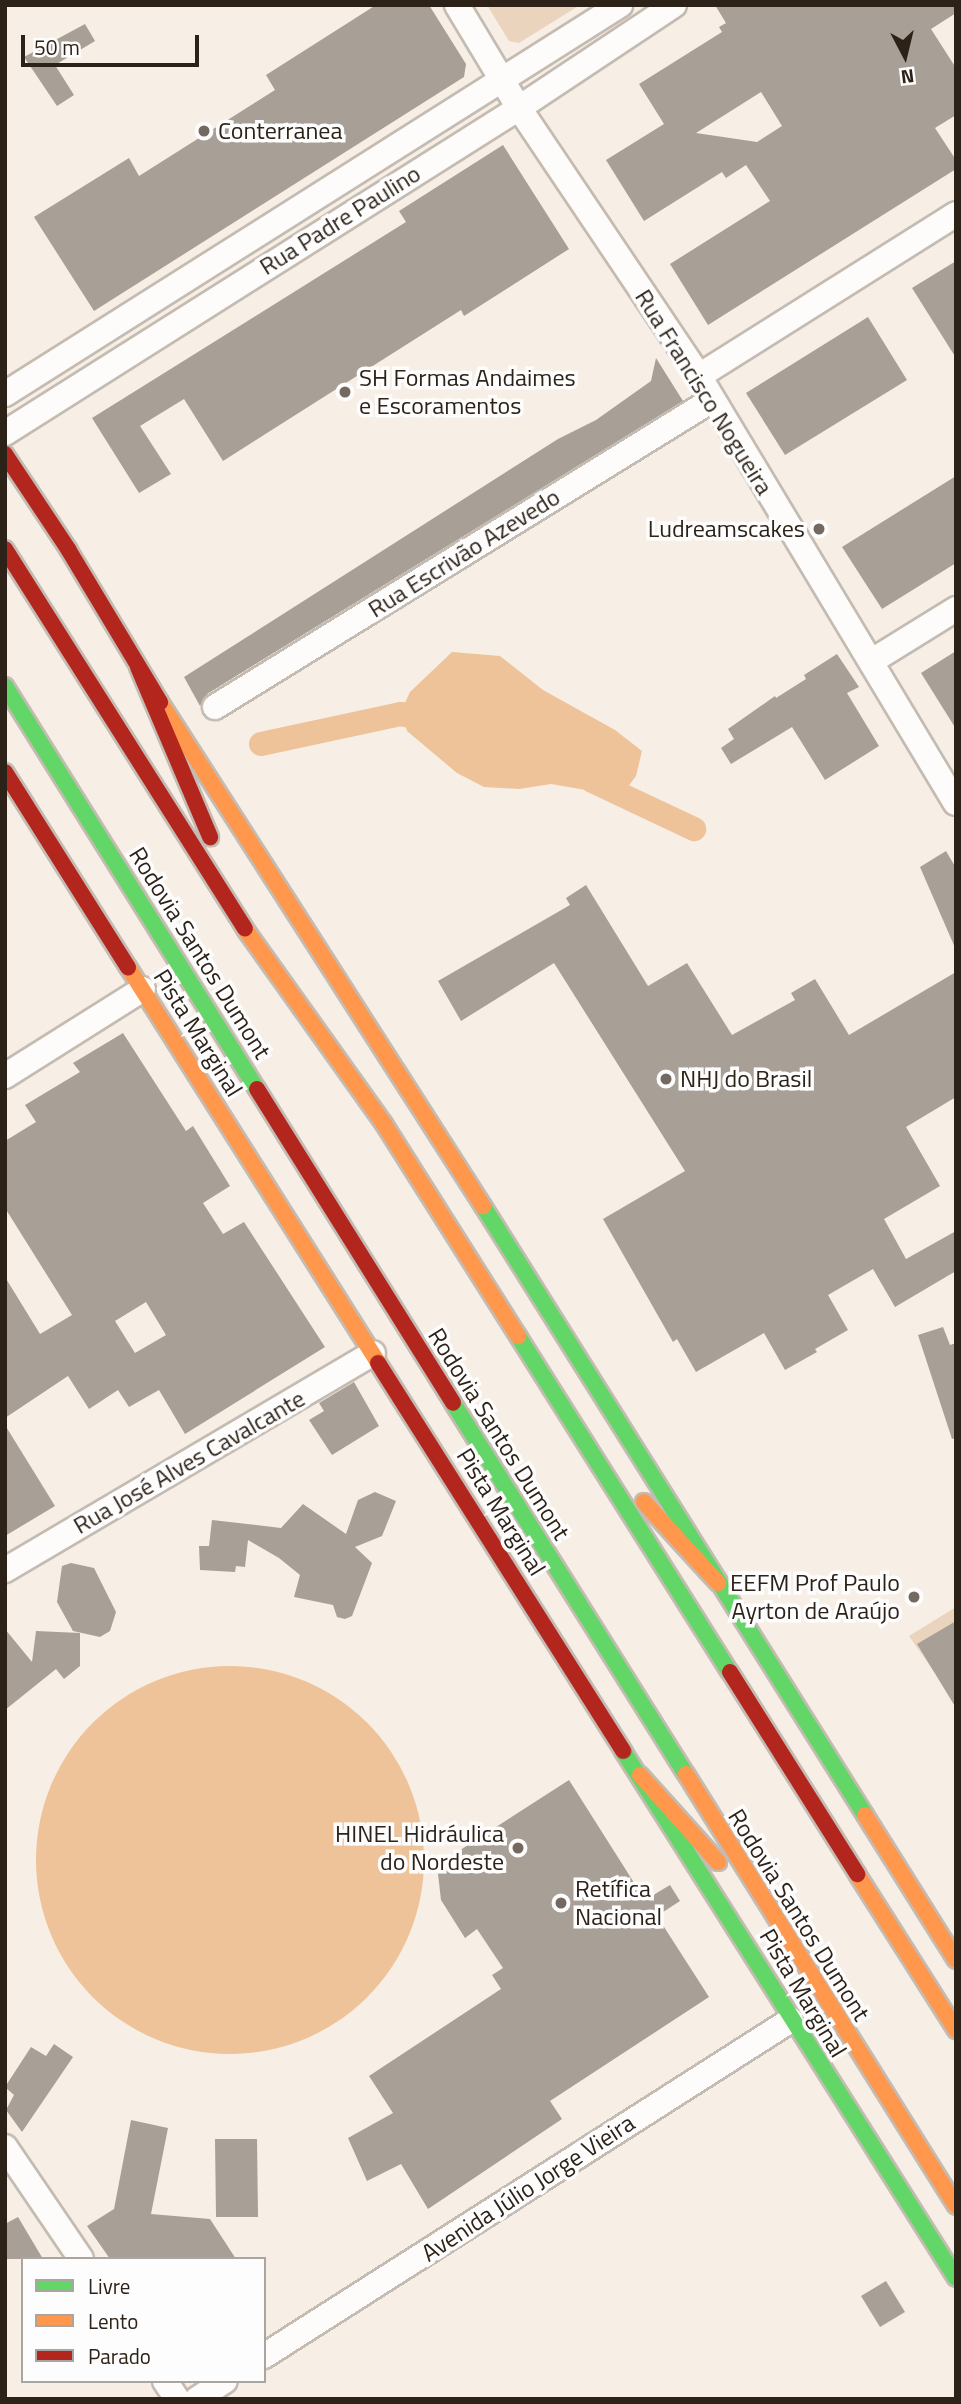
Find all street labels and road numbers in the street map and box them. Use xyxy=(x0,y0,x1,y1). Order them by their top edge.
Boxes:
street label: Rua Padre Paulino xyxy=(254,159,426,281)
street label: Rua Francisco Nogueira xyxy=(629,284,779,500)
street label: Rua Escrivão Azevedo xyxy=(363,482,565,624)
street label: Rodovia Santos Dumont xyxy=(123,842,277,1064)
street label: Pista Marginal xyxy=(147,964,249,1102)
street label: Rodovia Santos Dumont xyxy=(422,1323,576,1545)
street label: Rua José Alves Cavalcante xyxy=(68,1384,310,1540)
street label: Pista Marginal xyxy=(450,1443,552,1581)
street label: Rodovia Santos Dumont xyxy=(722,1804,876,2026)
street label: Pista Marginal xyxy=(753,1924,853,2062)
street label: Avenida Júlio Jorge Vieira xyxy=(416,2108,640,2268)

